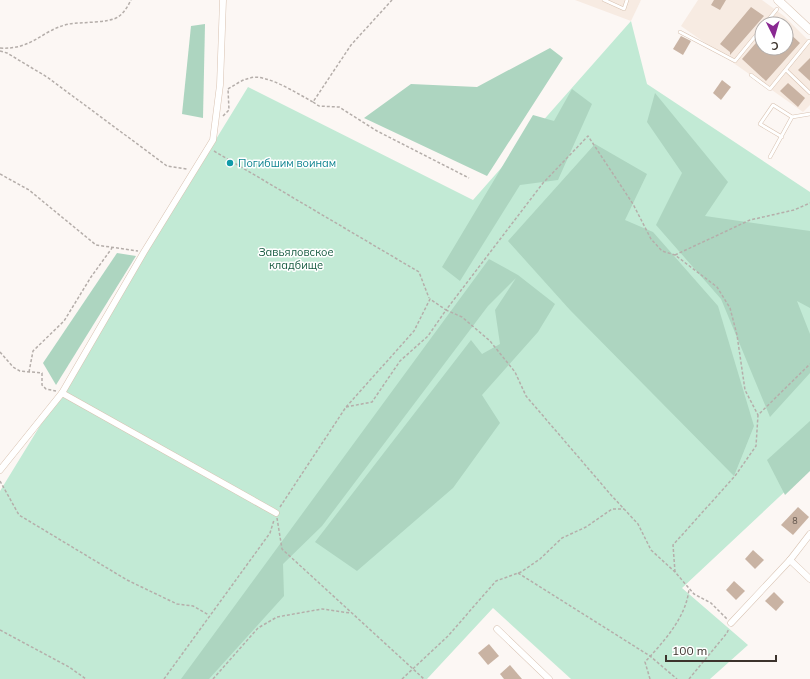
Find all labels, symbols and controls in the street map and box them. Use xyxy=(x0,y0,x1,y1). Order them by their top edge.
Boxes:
north arrow xyxy=(754,16,794,56)
text: С xyxy=(770,39,779,53)
place label: Погибшим воинам xyxy=(238,156,336,170)
marker: Погибшим воинам xyxy=(225,158,235,168)
park label: Завьяловское кладбище xyxy=(258,245,334,272)
house number: 8 xyxy=(792,515,798,526)
scale bar xyxy=(666,637,776,663)
text: 100 m xyxy=(672,643,707,658)

